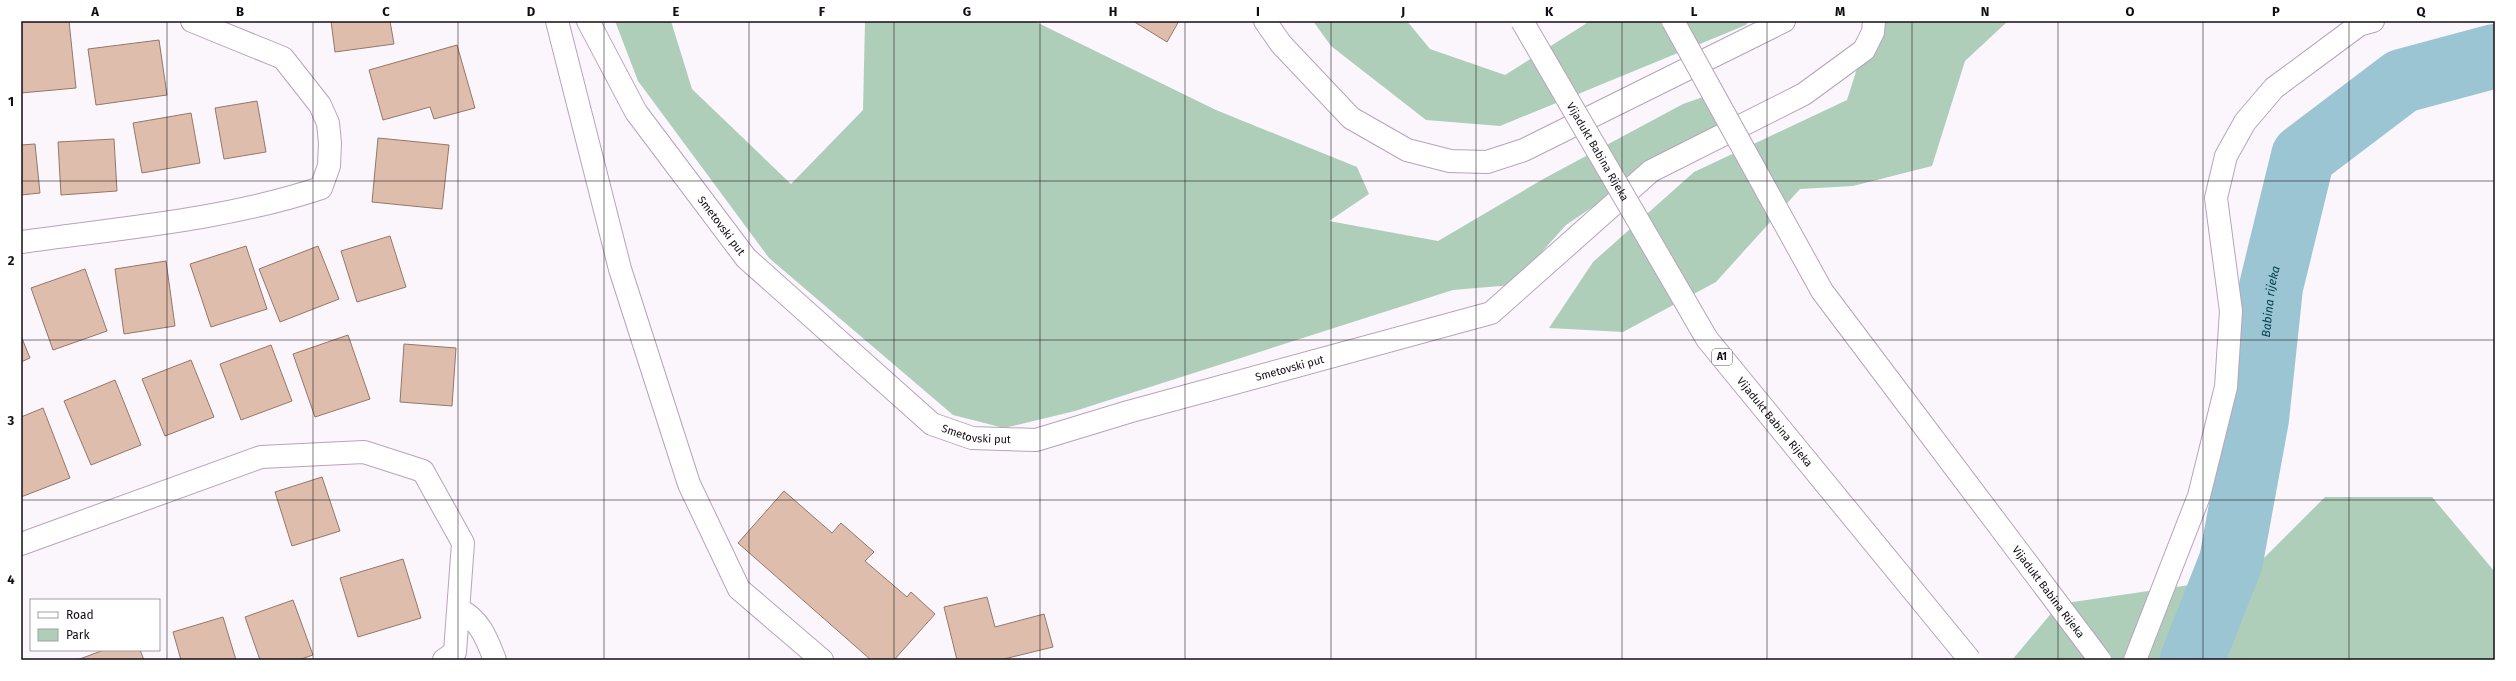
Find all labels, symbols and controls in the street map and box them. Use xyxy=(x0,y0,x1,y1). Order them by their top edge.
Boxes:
text: A xyxy=(90,4,99,19)
text: B xyxy=(236,4,244,19)
text: C xyxy=(382,4,390,19)
text: D xyxy=(527,4,536,19)
text: E xyxy=(673,4,680,19)
text: F xyxy=(819,4,826,19)
text: G xyxy=(963,4,971,19)
text: H xyxy=(1109,4,1117,19)
text: I xyxy=(1256,4,1260,19)
text: J xyxy=(1400,4,1405,19)
text: K xyxy=(1545,4,1554,19)
text: L xyxy=(1691,4,1698,19)
text: M xyxy=(1835,4,1845,19)
text: N xyxy=(1981,4,1989,19)
text: O xyxy=(2126,4,2135,19)
text: P xyxy=(2272,4,2280,19)
text: Q xyxy=(2417,4,2427,19)
text: 1 xyxy=(8,94,14,109)
street label: Vijadukt Babina Rijeka xyxy=(1564,100,1632,203)
street label: Smetovski put xyxy=(695,193,748,258)
text: 2 xyxy=(8,253,15,268)
water label: Babina rijeka xyxy=(2259,264,2283,338)
road number: A1 xyxy=(1712,349,1732,365)
street label: Smetovski put xyxy=(1254,352,1325,384)
street label: Vijadukt Babina Rijeka xyxy=(1734,374,1815,469)
text: 3 xyxy=(7,413,15,428)
street label: Smetovski put xyxy=(940,421,1011,446)
street label: Vijadukt Babina Rijeka xyxy=(2010,543,2087,640)
text: 4 xyxy=(7,572,15,587)
legend xyxy=(30,599,160,651)
text: Road xyxy=(66,608,94,622)
text: Park xyxy=(66,628,90,642)

